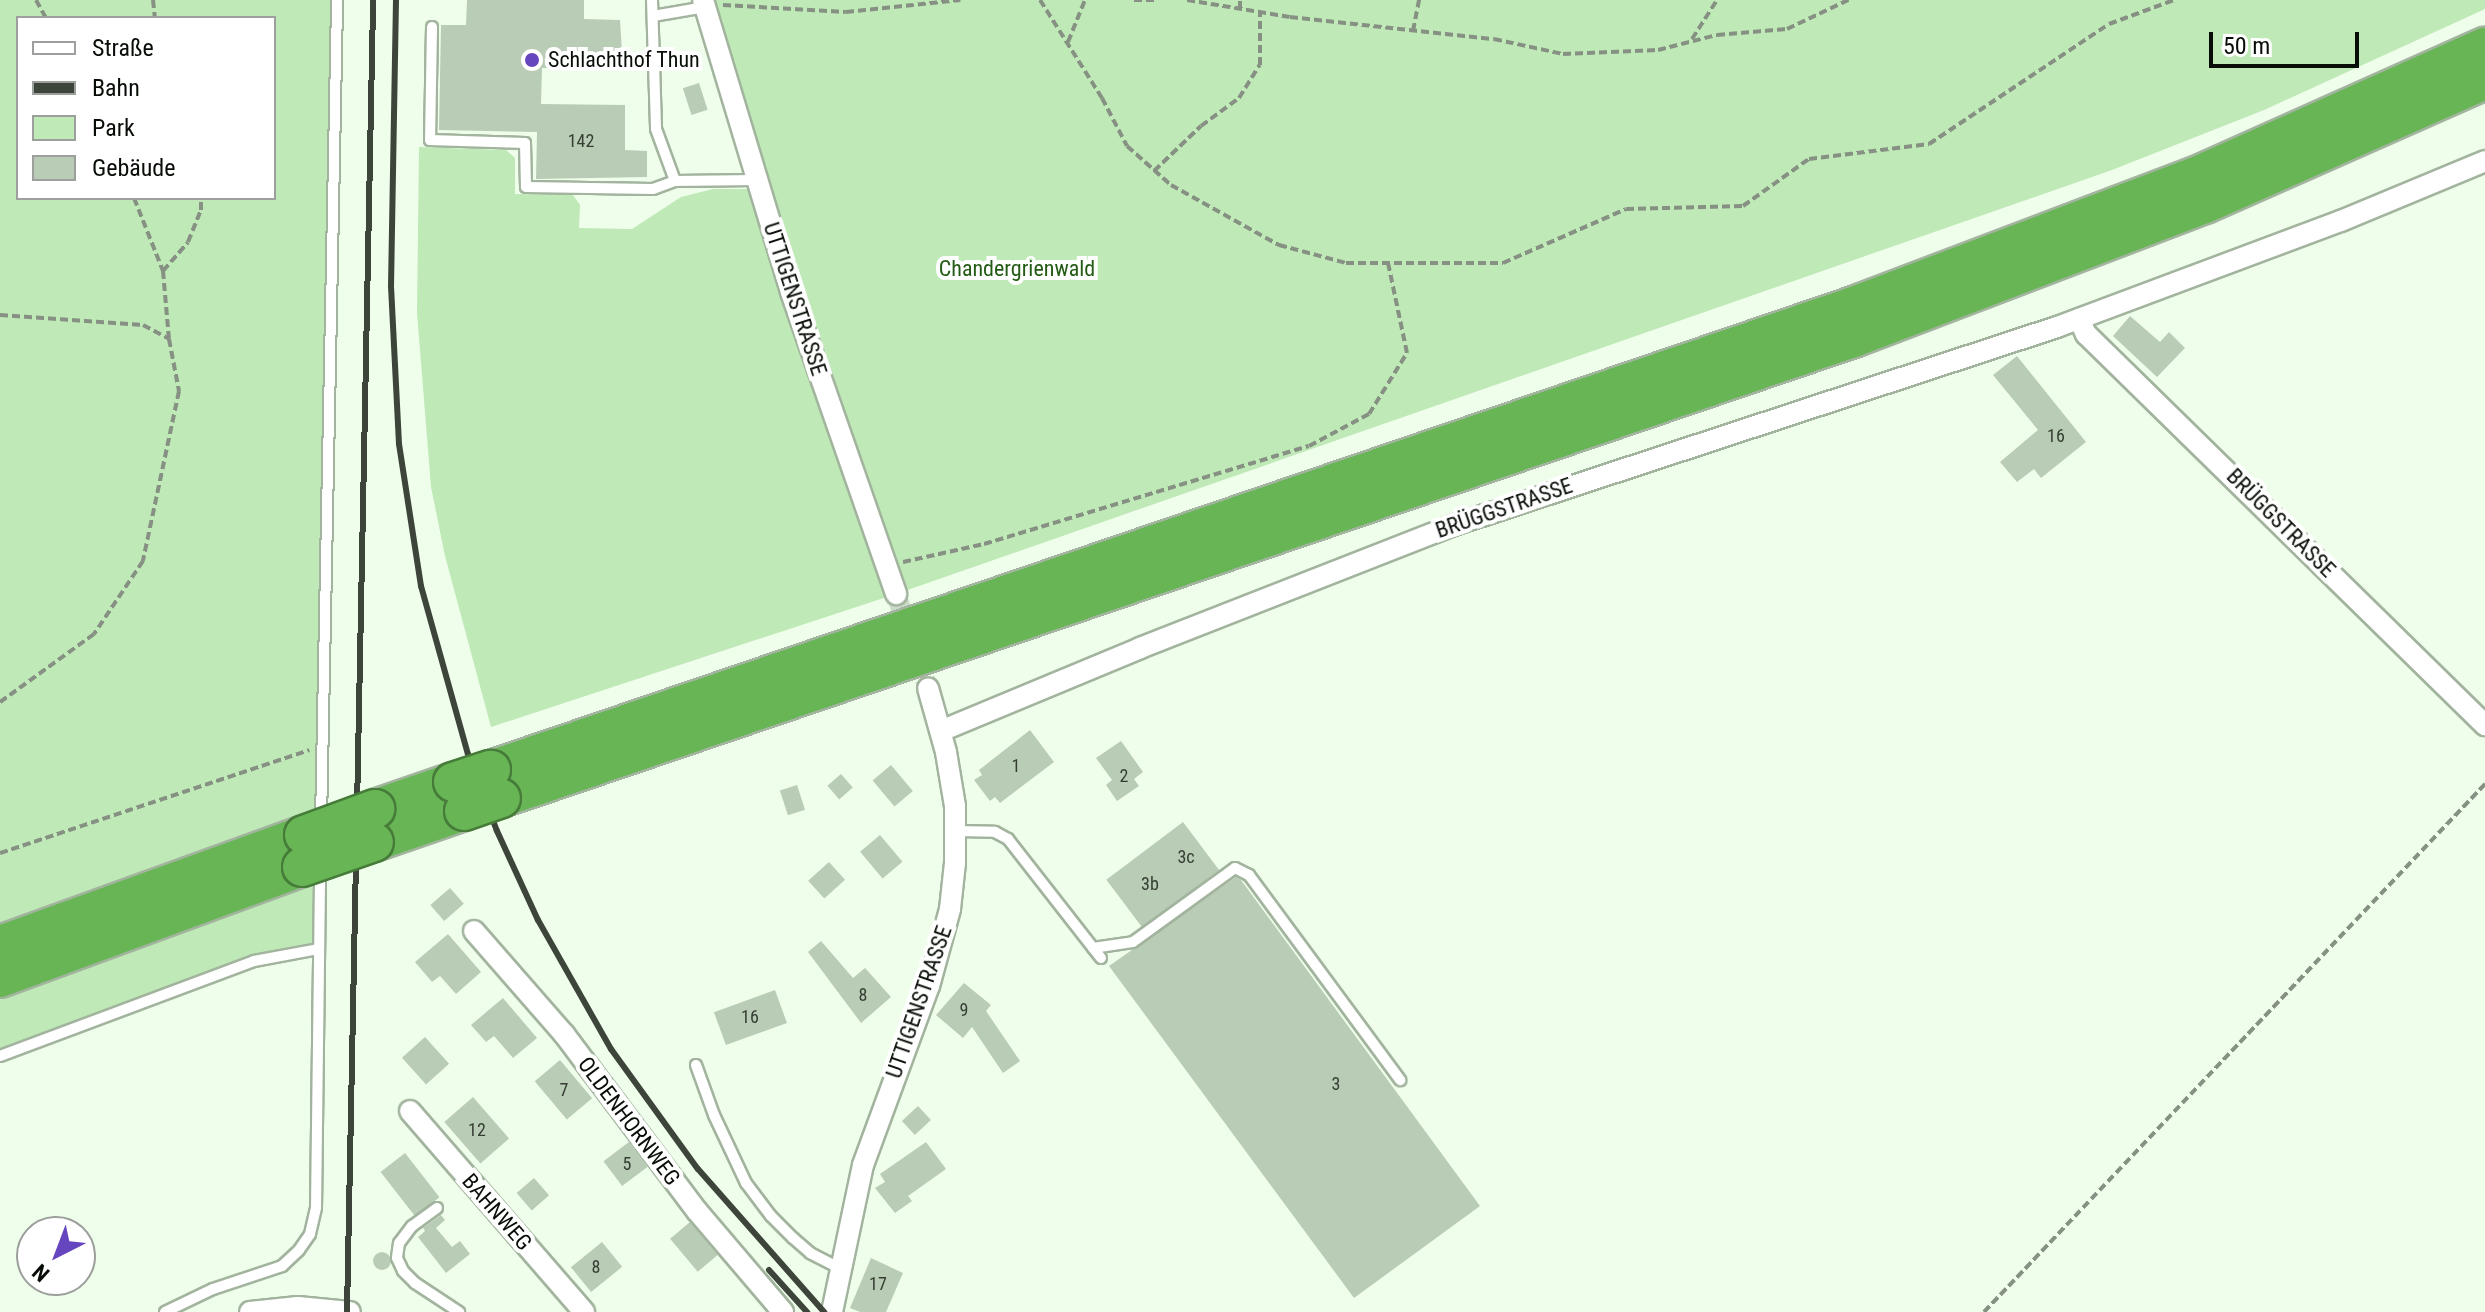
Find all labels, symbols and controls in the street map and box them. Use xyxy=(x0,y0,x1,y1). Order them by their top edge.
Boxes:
legend xyxy=(16,16,276,200)
scale bar xyxy=(2213,16,2363,66)
text: 50 m xyxy=(2223,32,2270,60)
text: Straße xyxy=(92,34,154,62)
place label: Schlachthof Thun xyxy=(548,47,700,73)
marker: Schlachthof Thun xyxy=(523,51,541,69)
text: Bahn xyxy=(92,74,140,102)
text: Park xyxy=(92,114,135,142)
house number: 142 xyxy=(568,130,594,152)
text: Gebäude xyxy=(92,154,176,182)
street label: UTTIGENSTRASSE xyxy=(758,219,832,379)
park label: Chandergrienwald xyxy=(939,256,1095,282)
house number: 16 xyxy=(2047,425,2065,447)
street label: BRÜGGSTRASSE xyxy=(2221,463,2341,583)
street label: BRÜGGSTRASSE xyxy=(1432,472,1576,544)
house number: 1 xyxy=(1012,755,1020,777)
house number: 2 xyxy=(1120,765,1128,787)
house number: 3c xyxy=(1177,846,1195,868)
house number: 3b xyxy=(1141,873,1159,895)
street label: UTTIGENSTRASSE xyxy=(881,922,957,1082)
house number: 8 xyxy=(859,984,867,1006)
house number: 9 xyxy=(960,999,968,1021)
house number: 16 xyxy=(741,1006,759,1028)
street label: OLDENHORNWEG xyxy=(572,1052,686,1190)
house number: 3 xyxy=(1332,1073,1340,1095)
house number: 7 xyxy=(560,1079,568,1101)
house number: 12 xyxy=(468,1119,486,1141)
house number: 5 xyxy=(623,1153,631,1175)
street label: BAHNWEG xyxy=(457,1168,537,1256)
north arrow xyxy=(16,1216,96,1296)
house number: 8 xyxy=(592,1256,600,1278)
text: N xyxy=(28,1259,54,1287)
house number: 17 xyxy=(869,1273,887,1295)

